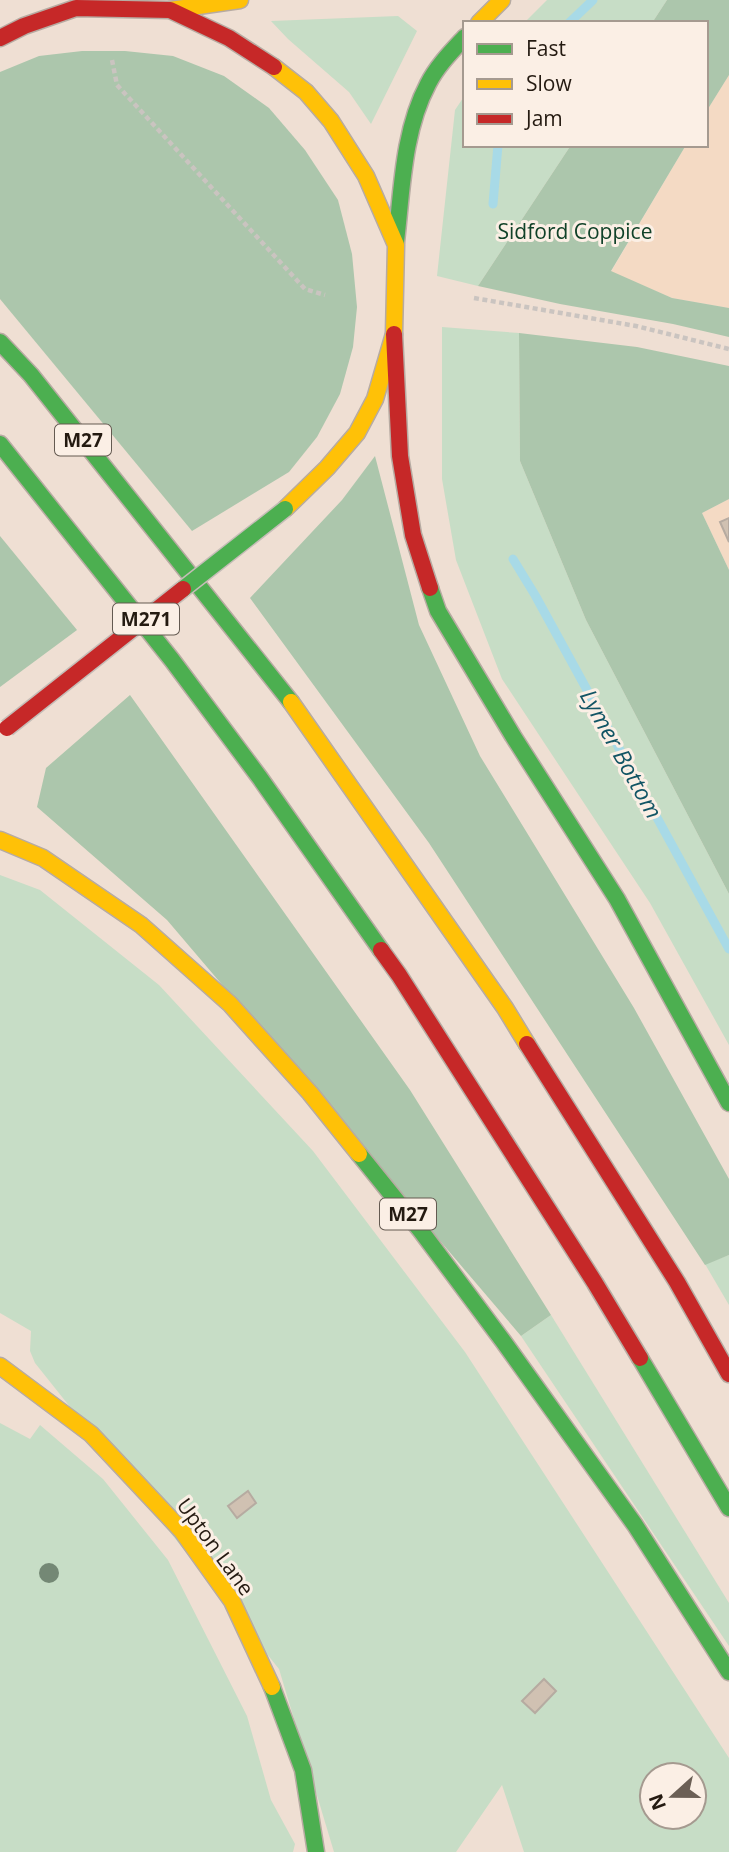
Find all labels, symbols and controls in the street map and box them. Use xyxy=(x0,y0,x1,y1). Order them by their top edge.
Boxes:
legend xyxy=(463,21,708,147)
text: Fast xyxy=(526,34,566,62)
text: Slow xyxy=(526,69,572,97)
text: Jam xyxy=(524,104,563,132)
park label: Sidford Coppice xyxy=(498,217,652,245)
road number: M27 xyxy=(55,424,111,456)
road number: M271 xyxy=(113,604,179,634)
water label: Lymer Bottom xyxy=(573,683,671,824)
road number: M27 xyxy=(380,1198,436,1230)
street label: Upton Lane xyxy=(171,1492,261,1601)
north arrow xyxy=(638,1761,708,1831)
text: N xyxy=(642,1790,672,1814)

